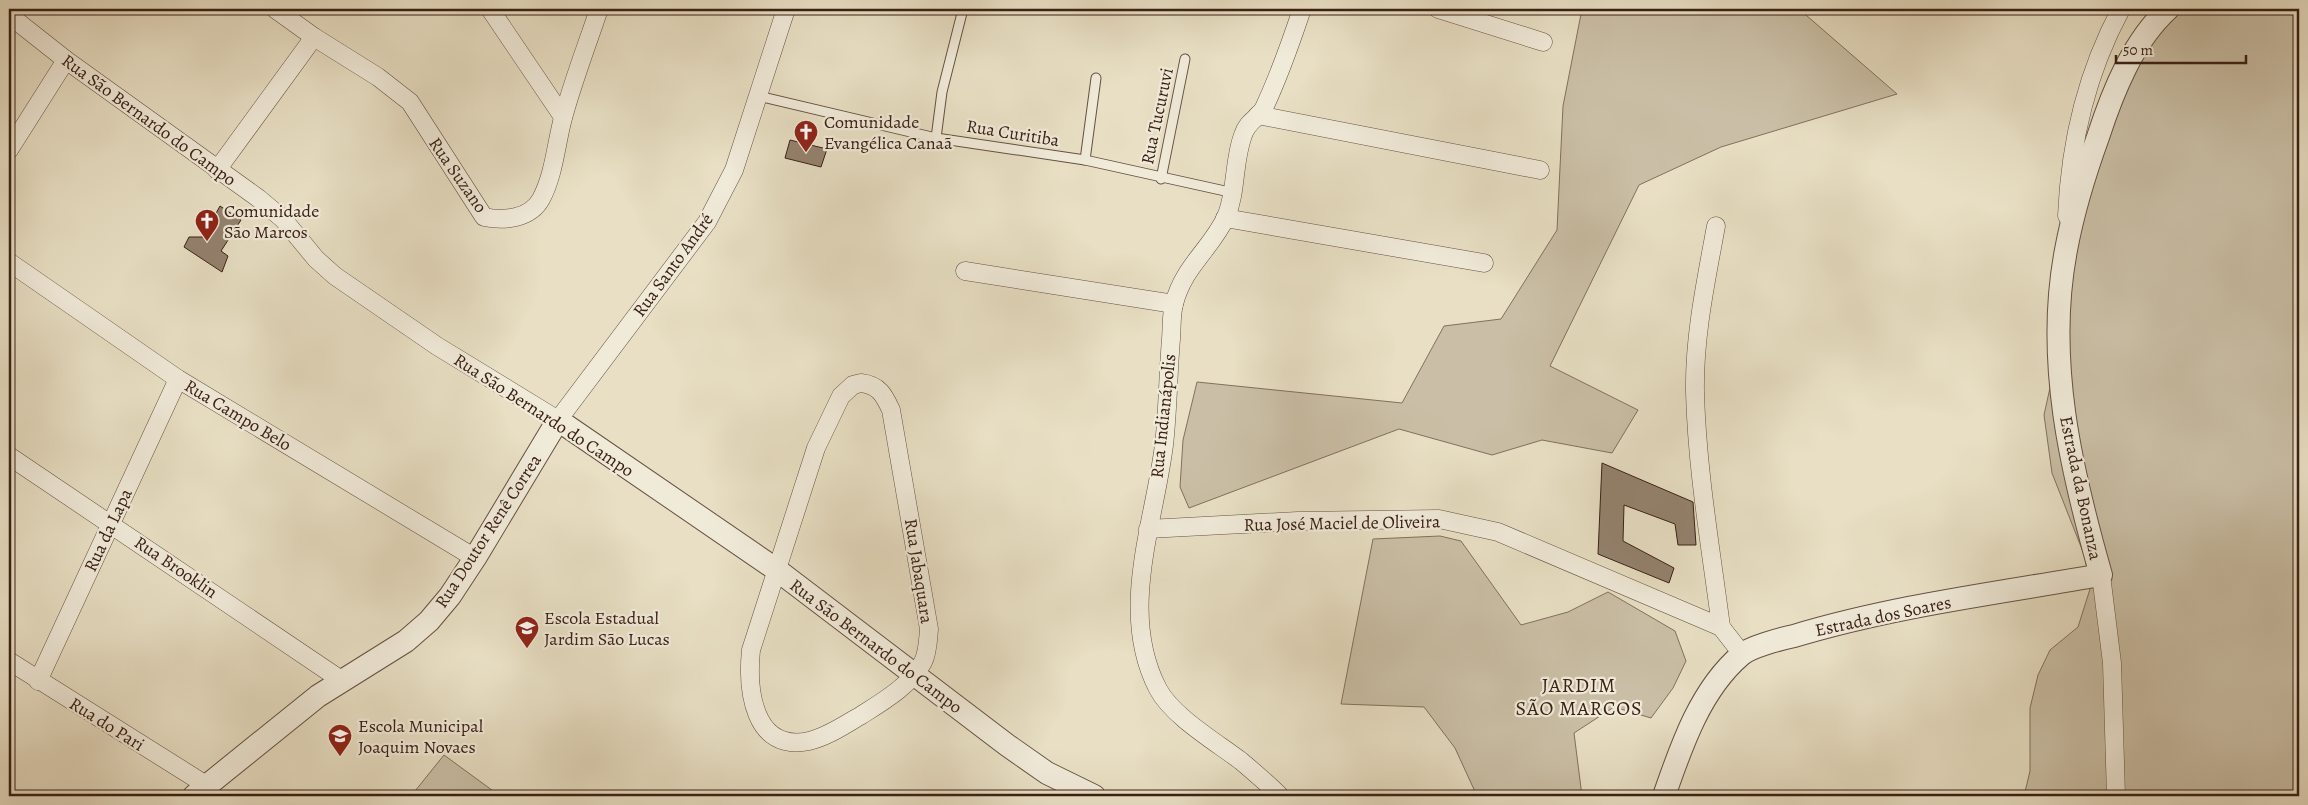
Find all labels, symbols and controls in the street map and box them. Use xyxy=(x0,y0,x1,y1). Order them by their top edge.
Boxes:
scale bar xyxy=(2116,32,2246,64)
text: 50 m xyxy=(2123,40,2153,60)
street label: Rua São Bernardo do Campo xyxy=(57,49,241,192)
street label: Rua Tucuruvi xyxy=(1135,65,1179,167)
place label: Comunidade Evangélica Canaã xyxy=(824,110,953,155)
street label: Rua Curitiba xyxy=(965,114,1062,152)
church icon: Comunidade Evangélica Canaã xyxy=(793,119,819,153)
street label: Rua Suzano xyxy=(423,133,493,218)
place label: Comunidade São Marcos xyxy=(224,199,319,244)
church icon: Comunidade São Marcos xyxy=(194,208,220,242)
street label: Rua Santo André xyxy=(627,208,719,322)
street label: Rua São Bernardo do Campo xyxy=(449,348,639,482)
street label: Rua Indianápolis xyxy=(1145,353,1181,479)
street label: Rua Campo Belo xyxy=(180,374,296,456)
street label: Estrada da Bonanza xyxy=(2054,414,2108,563)
street label: Rua Doutor Renê Correa xyxy=(429,449,547,613)
street label: Rua da Lapa xyxy=(78,484,138,575)
street label: Rua José Maciel de Oliveira xyxy=(1244,509,1441,537)
street label: Rua Jabaquara xyxy=(899,517,939,626)
street label: Rua Brooklin xyxy=(130,530,222,604)
street label: Rua São Bernardo do Campo xyxy=(785,573,967,719)
street label: Estrada dos Soares xyxy=(1813,590,1953,642)
place label: Escola Estadual Jardim São Lucas xyxy=(544,606,670,651)
school or university icon: Escola Estadual Jardim São Lucas xyxy=(514,615,540,649)
district label: JARDIM SÃO MARCOS xyxy=(1515,672,1643,722)
street label: Rua do Pari xyxy=(65,691,149,757)
place label: Escola Municipal Joaquim Novaes xyxy=(358,714,484,759)
school or university icon: Escola Municipal Joaquim Novaes xyxy=(327,723,353,757)

